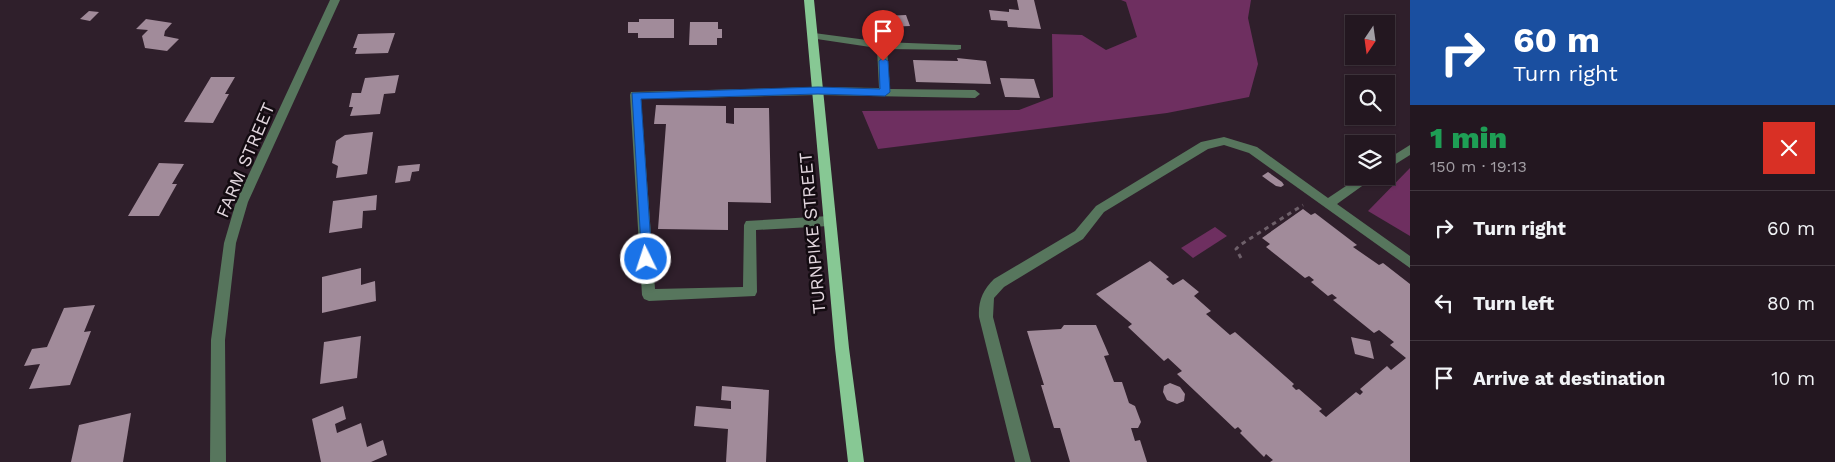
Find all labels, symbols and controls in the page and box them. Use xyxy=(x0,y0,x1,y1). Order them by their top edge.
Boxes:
pin xyxy=(862,10,904,61)
north arrow xyxy=(1345,15,1395,65)
map controls xyxy=(1345,15,1395,185)
icon: arrive xyxy=(869,17,897,45)
text: 60 m xyxy=(1513,19,1600,61)
icon: right xyxy=(1430,20,1495,85)
text: Turn right xyxy=(1513,61,1618,86)
button: search xyxy=(1345,75,1395,125)
street label: FARM STREET xyxy=(211,99,279,221)
text: 1 min xyxy=(1430,120,1507,155)
button: close xyxy=(1763,122,1815,174)
button: layers xyxy=(1345,135,1395,185)
street label: TURNPIKE STREET xyxy=(794,151,830,315)
text: 150 m · 19:13 xyxy=(1430,157,1527,176)
icon: right xyxy=(1430,214,1458,242)
text: Turn right xyxy=(1473,217,1566,240)
text: 60 m xyxy=(1767,217,1815,240)
position arrow xyxy=(619,232,671,284)
icon: left xyxy=(1430,289,1458,317)
text: Turn left xyxy=(1473,292,1554,315)
text: 80 m xyxy=(1767,292,1815,315)
icon: arrive xyxy=(1430,364,1458,392)
text: Arrive at destination xyxy=(1473,367,1665,390)
text: 10 m xyxy=(1771,367,1815,390)

